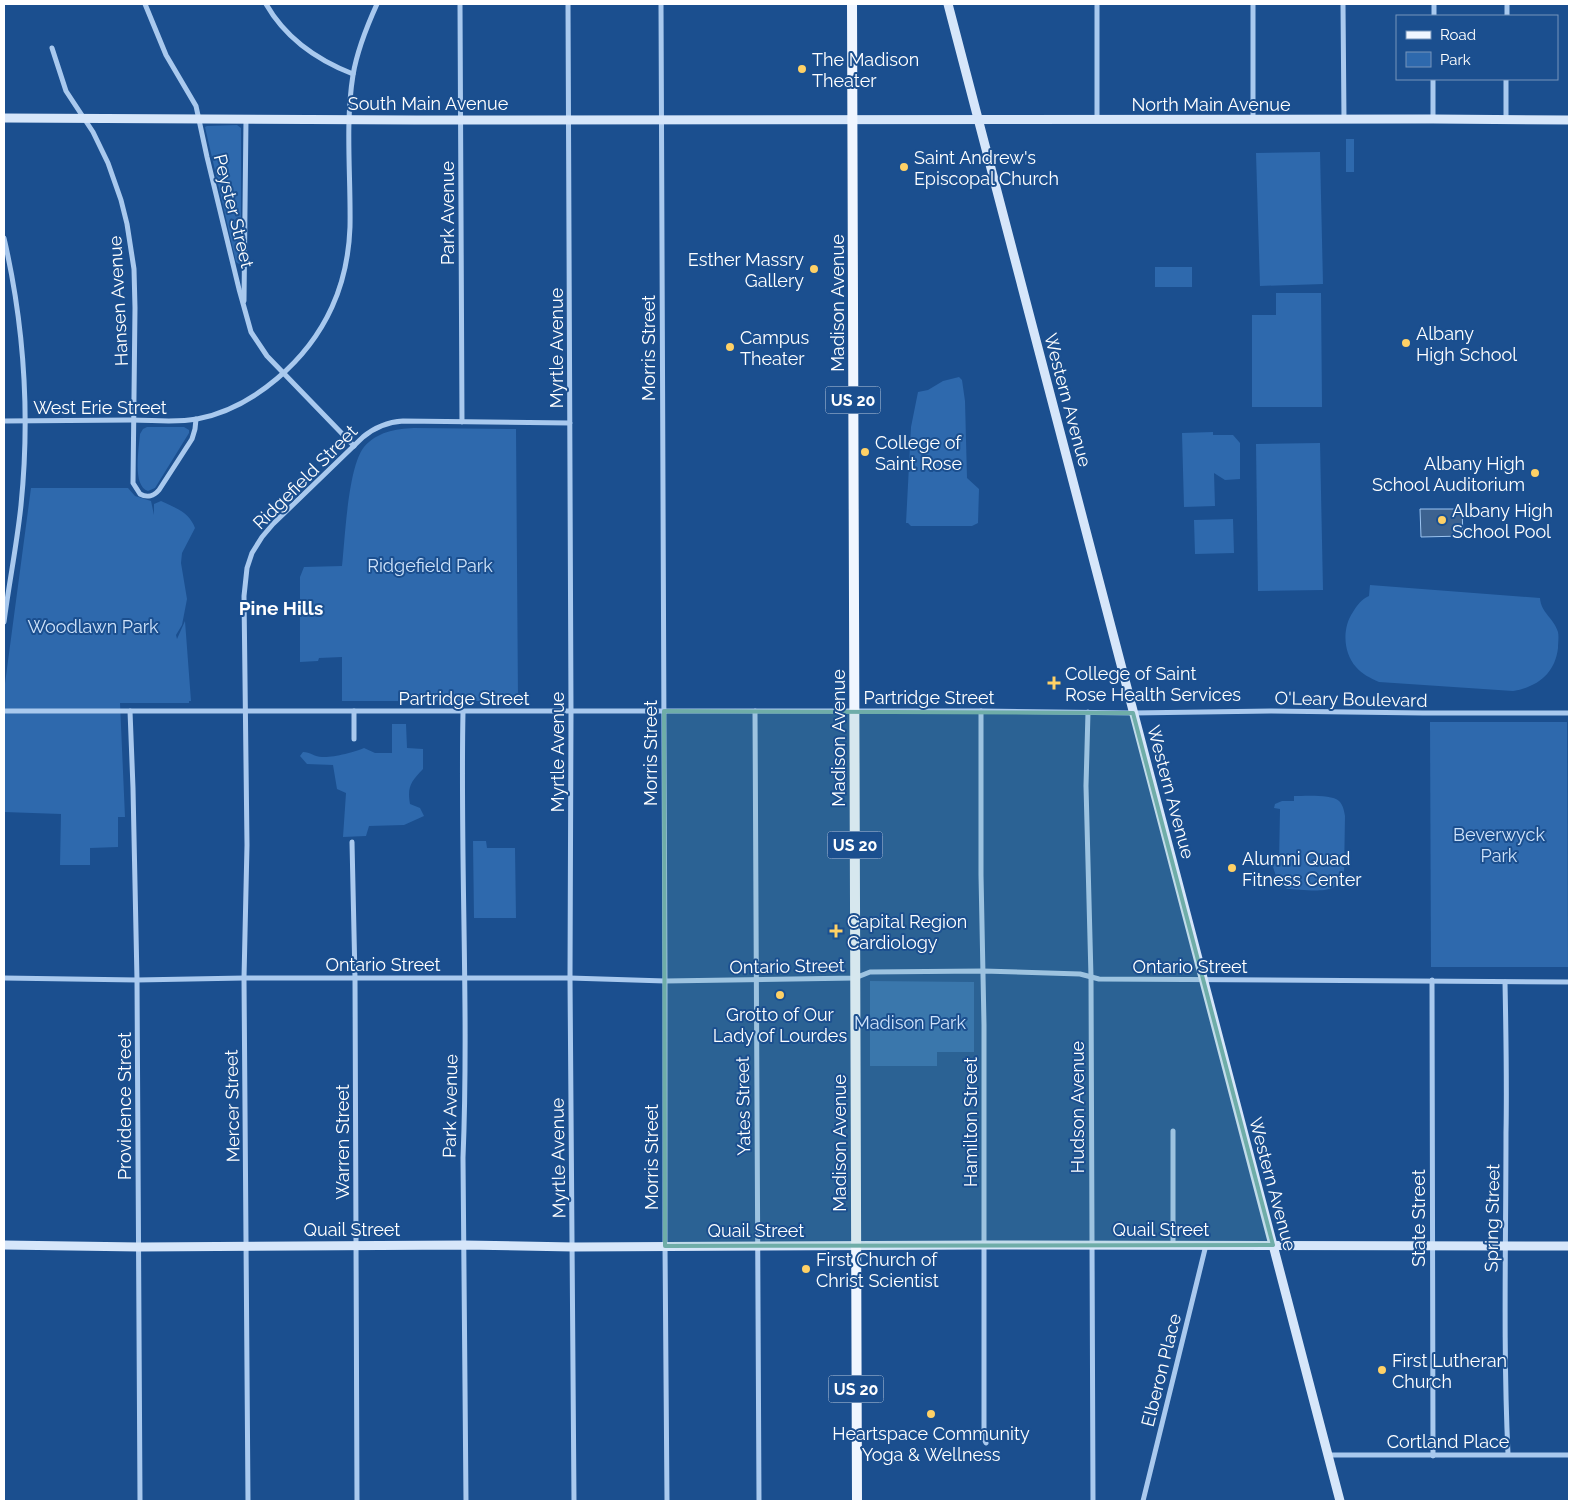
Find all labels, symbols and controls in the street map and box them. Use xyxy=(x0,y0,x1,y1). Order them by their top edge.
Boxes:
legend xyxy=(1396,15,1558,80)
text: Road xyxy=(1440,26,1476,44)
place label: The Madison Theater xyxy=(812,49,919,91)
text: Park xyxy=(1440,51,1471,69)
marker: The Madison Theater xyxy=(796,63,808,75)
street label: South Main Avenue xyxy=(348,93,509,114)
street label: North Main Avenue xyxy=(1131,94,1291,115)
place label: Saint Andrew's Episcopal Church xyxy=(914,147,1059,189)
street label: Peyster Street xyxy=(210,152,258,270)
street label: Park Avenue xyxy=(437,161,458,265)
marker: Saint Andrew's Episcopal Church xyxy=(898,161,910,173)
street label: Madison Avenue xyxy=(827,234,848,372)
street label: Hansen Avenue xyxy=(104,235,132,367)
place label: Esther Massry Gallery xyxy=(688,249,804,291)
marker: Esther Massry Gallery xyxy=(808,263,820,275)
street label: Myrtle Avenue xyxy=(546,287,567,408)
street label: Morris Street xyxy=(638,295,659,401)
place label: Albany High School xyxy=(1416,323,1517,365)
place label: Campus Theater xyxy=(740,327,809,369)
street label: Western Avenue xyxy=(1040,331,1096,469)
marker: Albany High School xyxy=(1400,337,1412,349)
marker: Campus Theater xyxy=(724,341,736,353)
road number: US 20 xyxy=(826,386,880,414)
street label: West Erie Street xyxy=(33,397,167,418)
street label: Ridgefield Street xyxy=(249,421,361,533)
place label: College of Saint Rose xyxy=(875,432,963,474)
marker: College of Saint Rose xyxy=(859,446,871,458)
place label: Albany High School Auditorium xyxy=(1372,453,1525,495)
marker: Albany High School Auditorium xyxy=(1529,467,1541,479)
place label: Albany High School Pool xyxy=(1452,500,1553,542)
marker: Albany High School Pool xyxy=(1436,514,1448,526)
park label: Ridgefield Park xyxy=(367,555,493,576)
district label: Pine Hills xyxy=(239,597,323,619)
park label: Woodlawn Park xyxy=(27,616,159,637)
place label: College of Saint Rose Health Services xyxy=(1065,663,1241,705)
street label: Madison Avenue xyxy=(828,669,849,807)
marker: College of Saint Rose Health Services xyxy=(1047,676,1061,690)
street label: Partridge Street xyxy=(864,687,994,708)
street label: O'Leary Boulevard xyxy=(1274,687,1428,711)
street label: Partridge Street xyxy=(399,688,529,709)
street label: Myrtle Avenue xyxy=(547,691,568,812)
street label: Morris Street xyxy=(640,700,661,806)
street label: Western Avenue xyxy=(1143,723,1199,861)
park label: Beverwyck Park xyxy=(1453,824,1545,866)
road number: US 20 xyxy=(828,832,882,858)
place label: Alumni Quad Fitness Center xyxy=(1242,848,1362,890)
marker: Alumni Quad Fitness Center xyxy=(1226,862,1238,874)
place label: Capital Region Cardiology xyxy=(847,911,967,953)
marker: Capital Region Cardiology xyxy=(829,924,843,938)
street label: Ontario Street xyxy=(325,954,441,975)
street label: Ontario Street xyxy=(729,954,845,978)
street label: Ontario Street xyxy=(1132,956,1248,977)
marker: Grotto of Our Lady of Lourdes xyxy=(774,989,786,1001)
place label: Grotto of Our Lady of Lourdes xyxy=(713,1004,847,1046)
park label: Madison Park xyxy=(854,1012,966,1033)
street label: Providence Street xyxy=(114,1032,135,1180)
street label: Hudson Avenue xyxy=(1067,1040,1088,1173)
street label: Mercer Street xyxy=(221,1049,243,1163)
street label: Park Avenue xyxy=(439,1053,461,1158)
street label: Yates Street xyxy=(732,1056,754,1156)
street label: Hamilton Street xyxy=(960,1057,981,1187)
street label: Madison Avenue xyxy=(829,1074,850,1212)
street label: Warren Street xyxy=(332,1084,353,1200)
street label: Myrtle Avenue xyxy=(546,1097,570,1218)
street label: Morris Street xyxy=(641,1104,662,1210)
street label: Western Avenue xyxy=(1245,1115,1301,1253)
street label: Spring Street xyxy=(1481,1164,1503,1272)
street label: State Street xyxy=(1408,1169,1429,1267)
street label: Quail Street xyxy=(304,1219,400,1240)
street label: Quail Street xyxy=(1113,1219,1209,1240)
street label: Quail Street xyxy=(708,1220,804,1241)
place label: First Church of Christ Scientist xyxy=(816,1249,939,1291)
marker: First Church of Christ Scientist xyxy=(800,1263,812,1275)
street label: Elberon Place xyxy=(1137,1311,1185,1429)
place label: First Lutheran Church xyxy=(1392,1350,1507,1392)
marker: First Lutheran Church xyxy=(1376,1364,1388,1376)
road number: US 20 xyxy=(828,1376,884,1402)
marker: Heartspace Community Yoga & Wellness xyxy=(925,1408,937,1420)
place label: Heartspace Community Yoga & Wellness xyxy=(832,1423,1030,1465)
street label: Cortland Place xyxy=(1387,1431,1510,1452)

